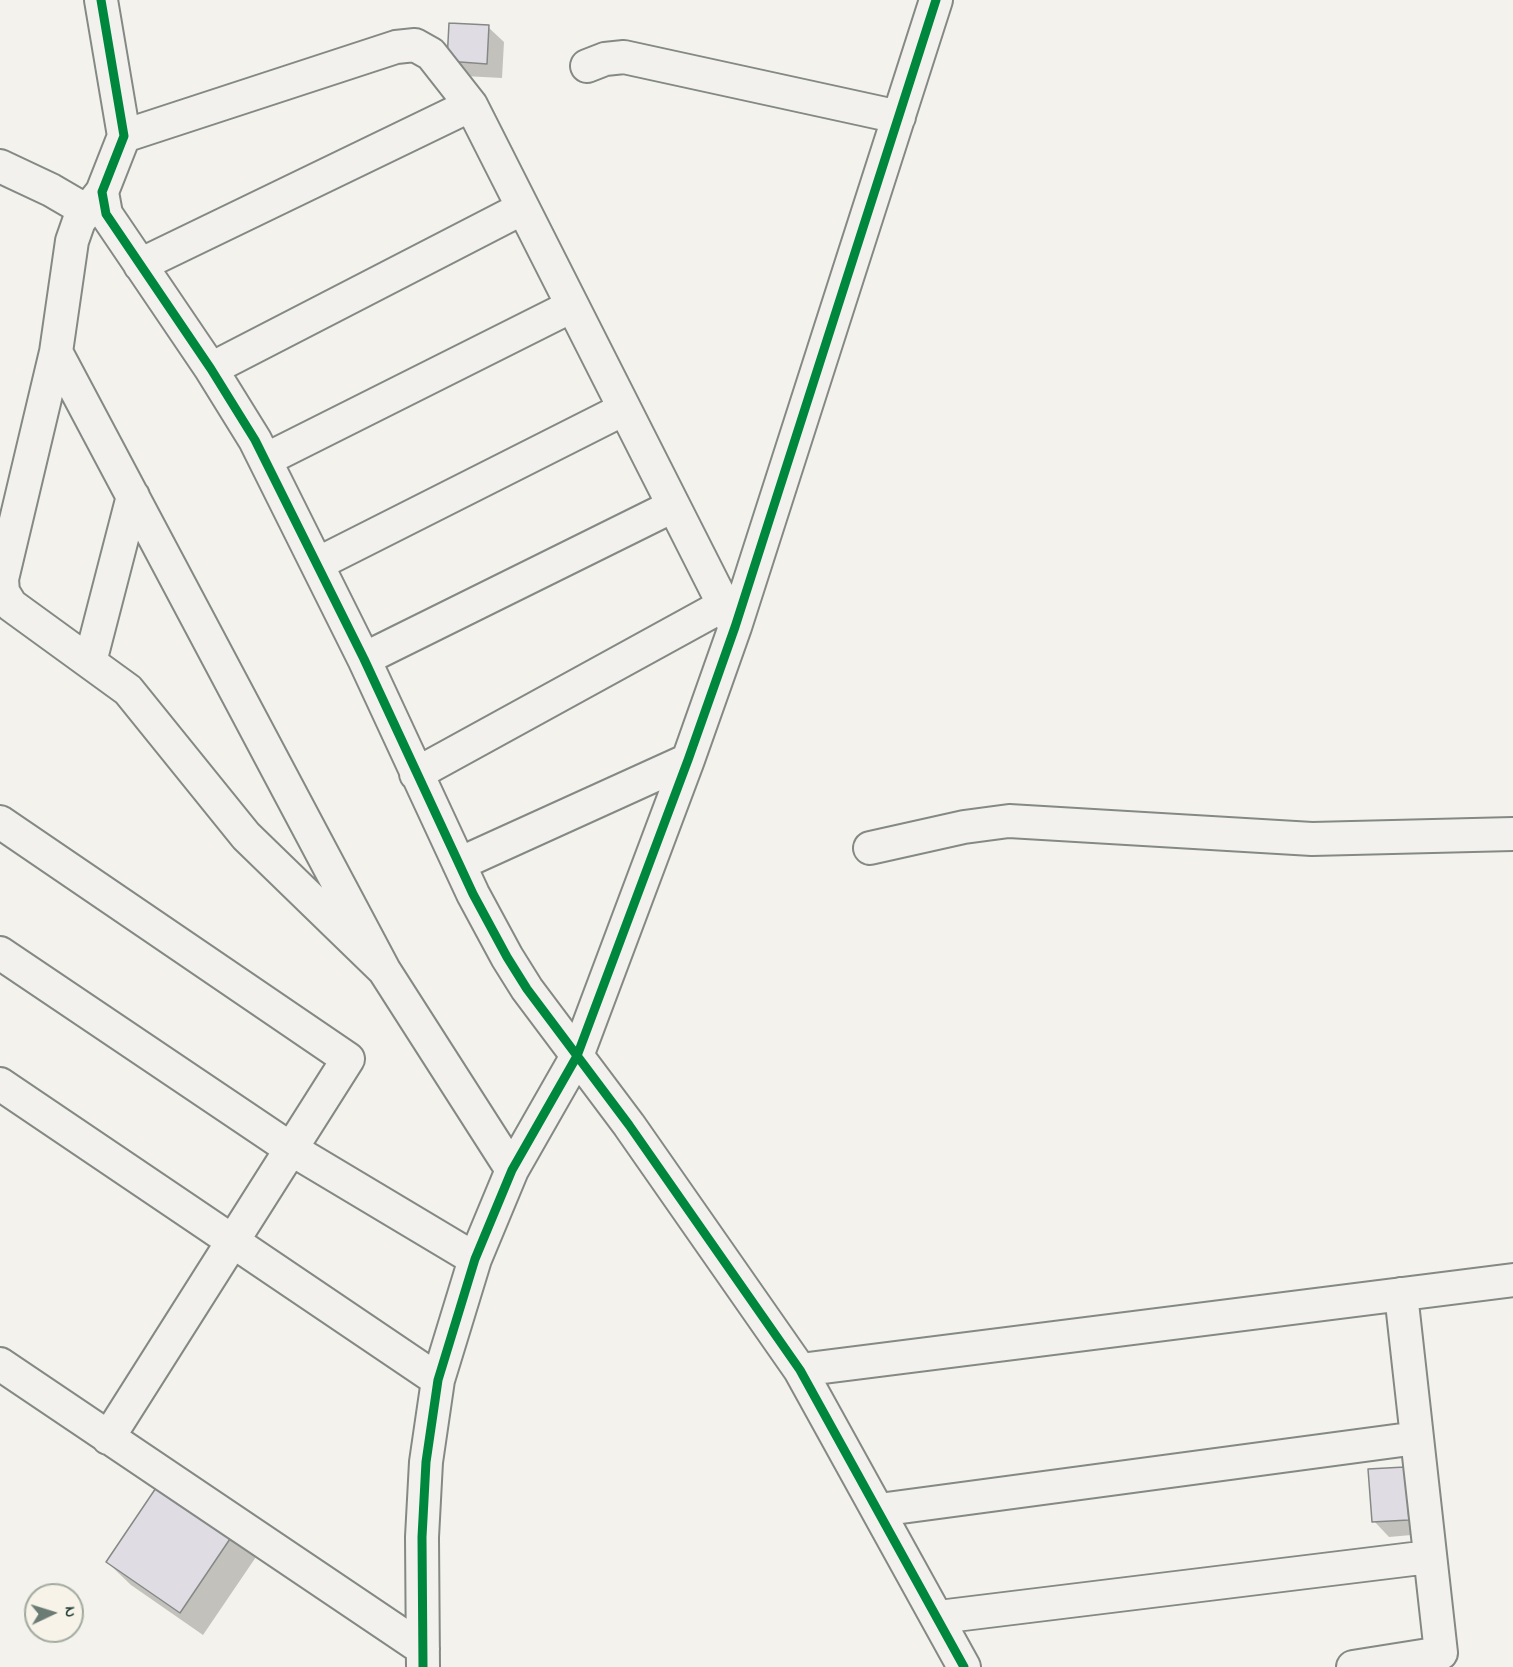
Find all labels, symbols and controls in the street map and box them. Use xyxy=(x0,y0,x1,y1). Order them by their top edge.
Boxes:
north arrow xyxy=(24,1583,84,1643)
text: N xyxy=(58,1606,82,1618)

